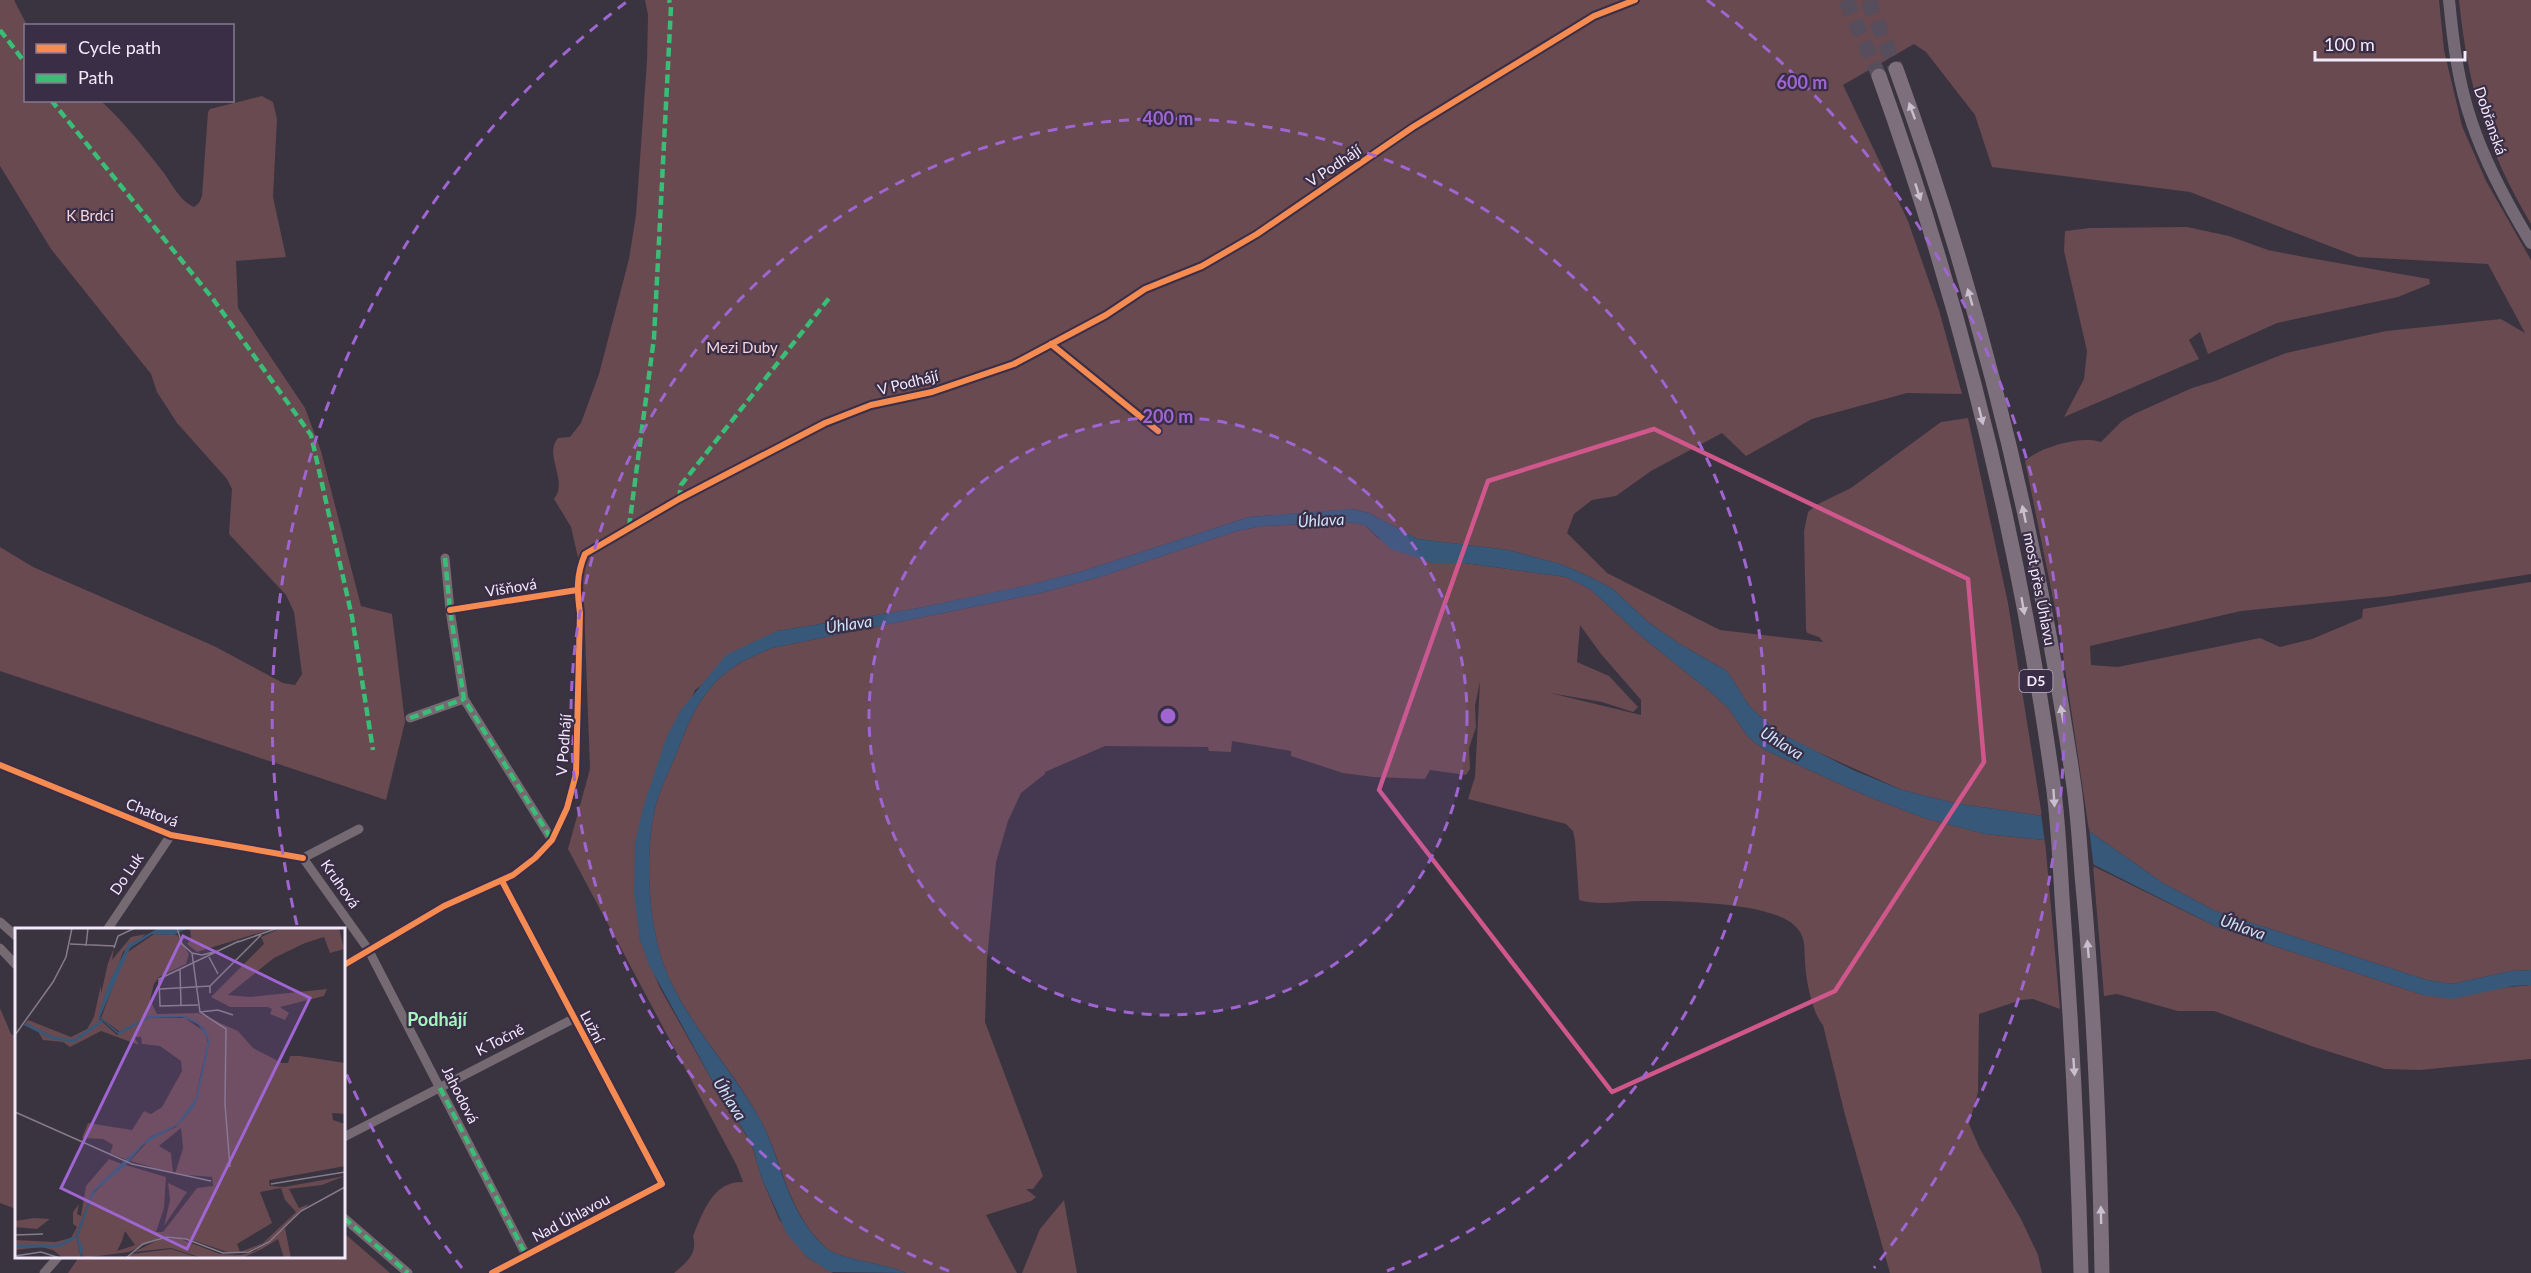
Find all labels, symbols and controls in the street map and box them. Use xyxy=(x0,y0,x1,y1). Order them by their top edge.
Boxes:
legend xyxy=(24,24,234,102)
scale bar xyxy=(2315,24,2465,62)
text: 100 m xyxy=(2324,33,2375,55)
text: Cycle path xyxy=(78,36,161,58)
text: Path xyxy=(78,66,114,88)
text: 600 m xyxy=(1777,71,1827,93)
street label: Dobřanská xyxy=(2471,84,2511,157)
one-way arrow xyxy=(1907,102,1916,120)
text: 400 m xyxy=(1143,107,1193,129)
street label: V Podhájí xyxy=(1303,140,1365,190)
one-way arrow xyxy=(1914,183,1923,201)
park label: K Brdci xyxy=(66,206,114,224)
one-way arrow xyxy=(1965,288,1974,306)
park label: Mezi Duby xyxy=(706,338,778,356)
street label: V Podhájí xyxy=(876,365,941,398)
text: 200 m xyxy=(1143,405,1193,427)
one-way arrow xyxy=(1977,406,1987,425)
one-way arrow xyxy=(2019,504,2029,523)
water label: Úhlava xyxy=(1297,509,1345,530)
street label: most přes Úhlavu xyxy=(2020,531,2060,647)
street label: Višňová xyxy=(484,574,538,600)
one-way arrow xyxy=(2019,597,2028,616)
water label: Úhlava xyxy=(825,611,873,636)
road number: D5 xyxy=(2020,670,2052,692)
one-way arrow xyxy=(2057,704,2066,723)
centre of rings xyxy=(1158,706,1178,726)
street label: V Podhájí xyxy=(552,712,574,776)
water label: Úhlava xyxy=(1757,722,1807,763)
one-way arrow xyxy=(2050,789,2059,808)
street label: Chatová xyxy=(124,794,181,830)
street label: Do Luk xyxy=(106,849,147,898)
street label: Kruhová xyxy=(318,856,364,911)
water label: Úhlava xyxy=(2218,910,2268,943)
inset map xyxy=(15,928,345,1258)
one-way arrow xyxy=(2083,939,2093,958)
street label: Lužní xyxy=(577,1007,610,1047)
district label: Podhájí xyxy=(407,1008,468,1030)
street label: K Točně xyxy=(472,1019,527,1059)
one-way arrow xyxy=(2070,1058,2079,1077)
street label: Jahodová xyxy=(439,1063,483,1126)
water label: Úhlava xyxy=(710,1074,751,1124)
street label: Nad Úhlavou xyxy=(529,1189,612,1245)
one-way arrow xyxy=(2096,1205,2106,1224)

